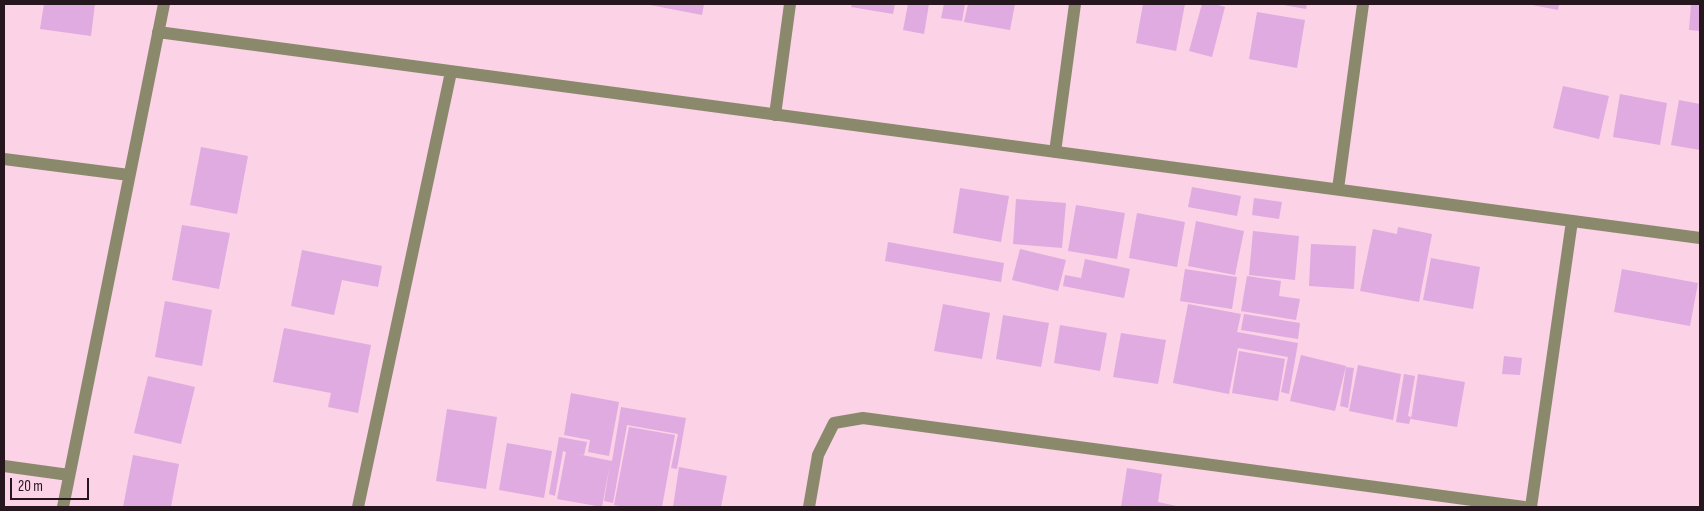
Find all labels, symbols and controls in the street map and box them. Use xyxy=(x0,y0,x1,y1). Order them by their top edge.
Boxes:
scale bar xyxy=(12,468,91,500)
text: 20 m xyxy=(18,477,43,496)

